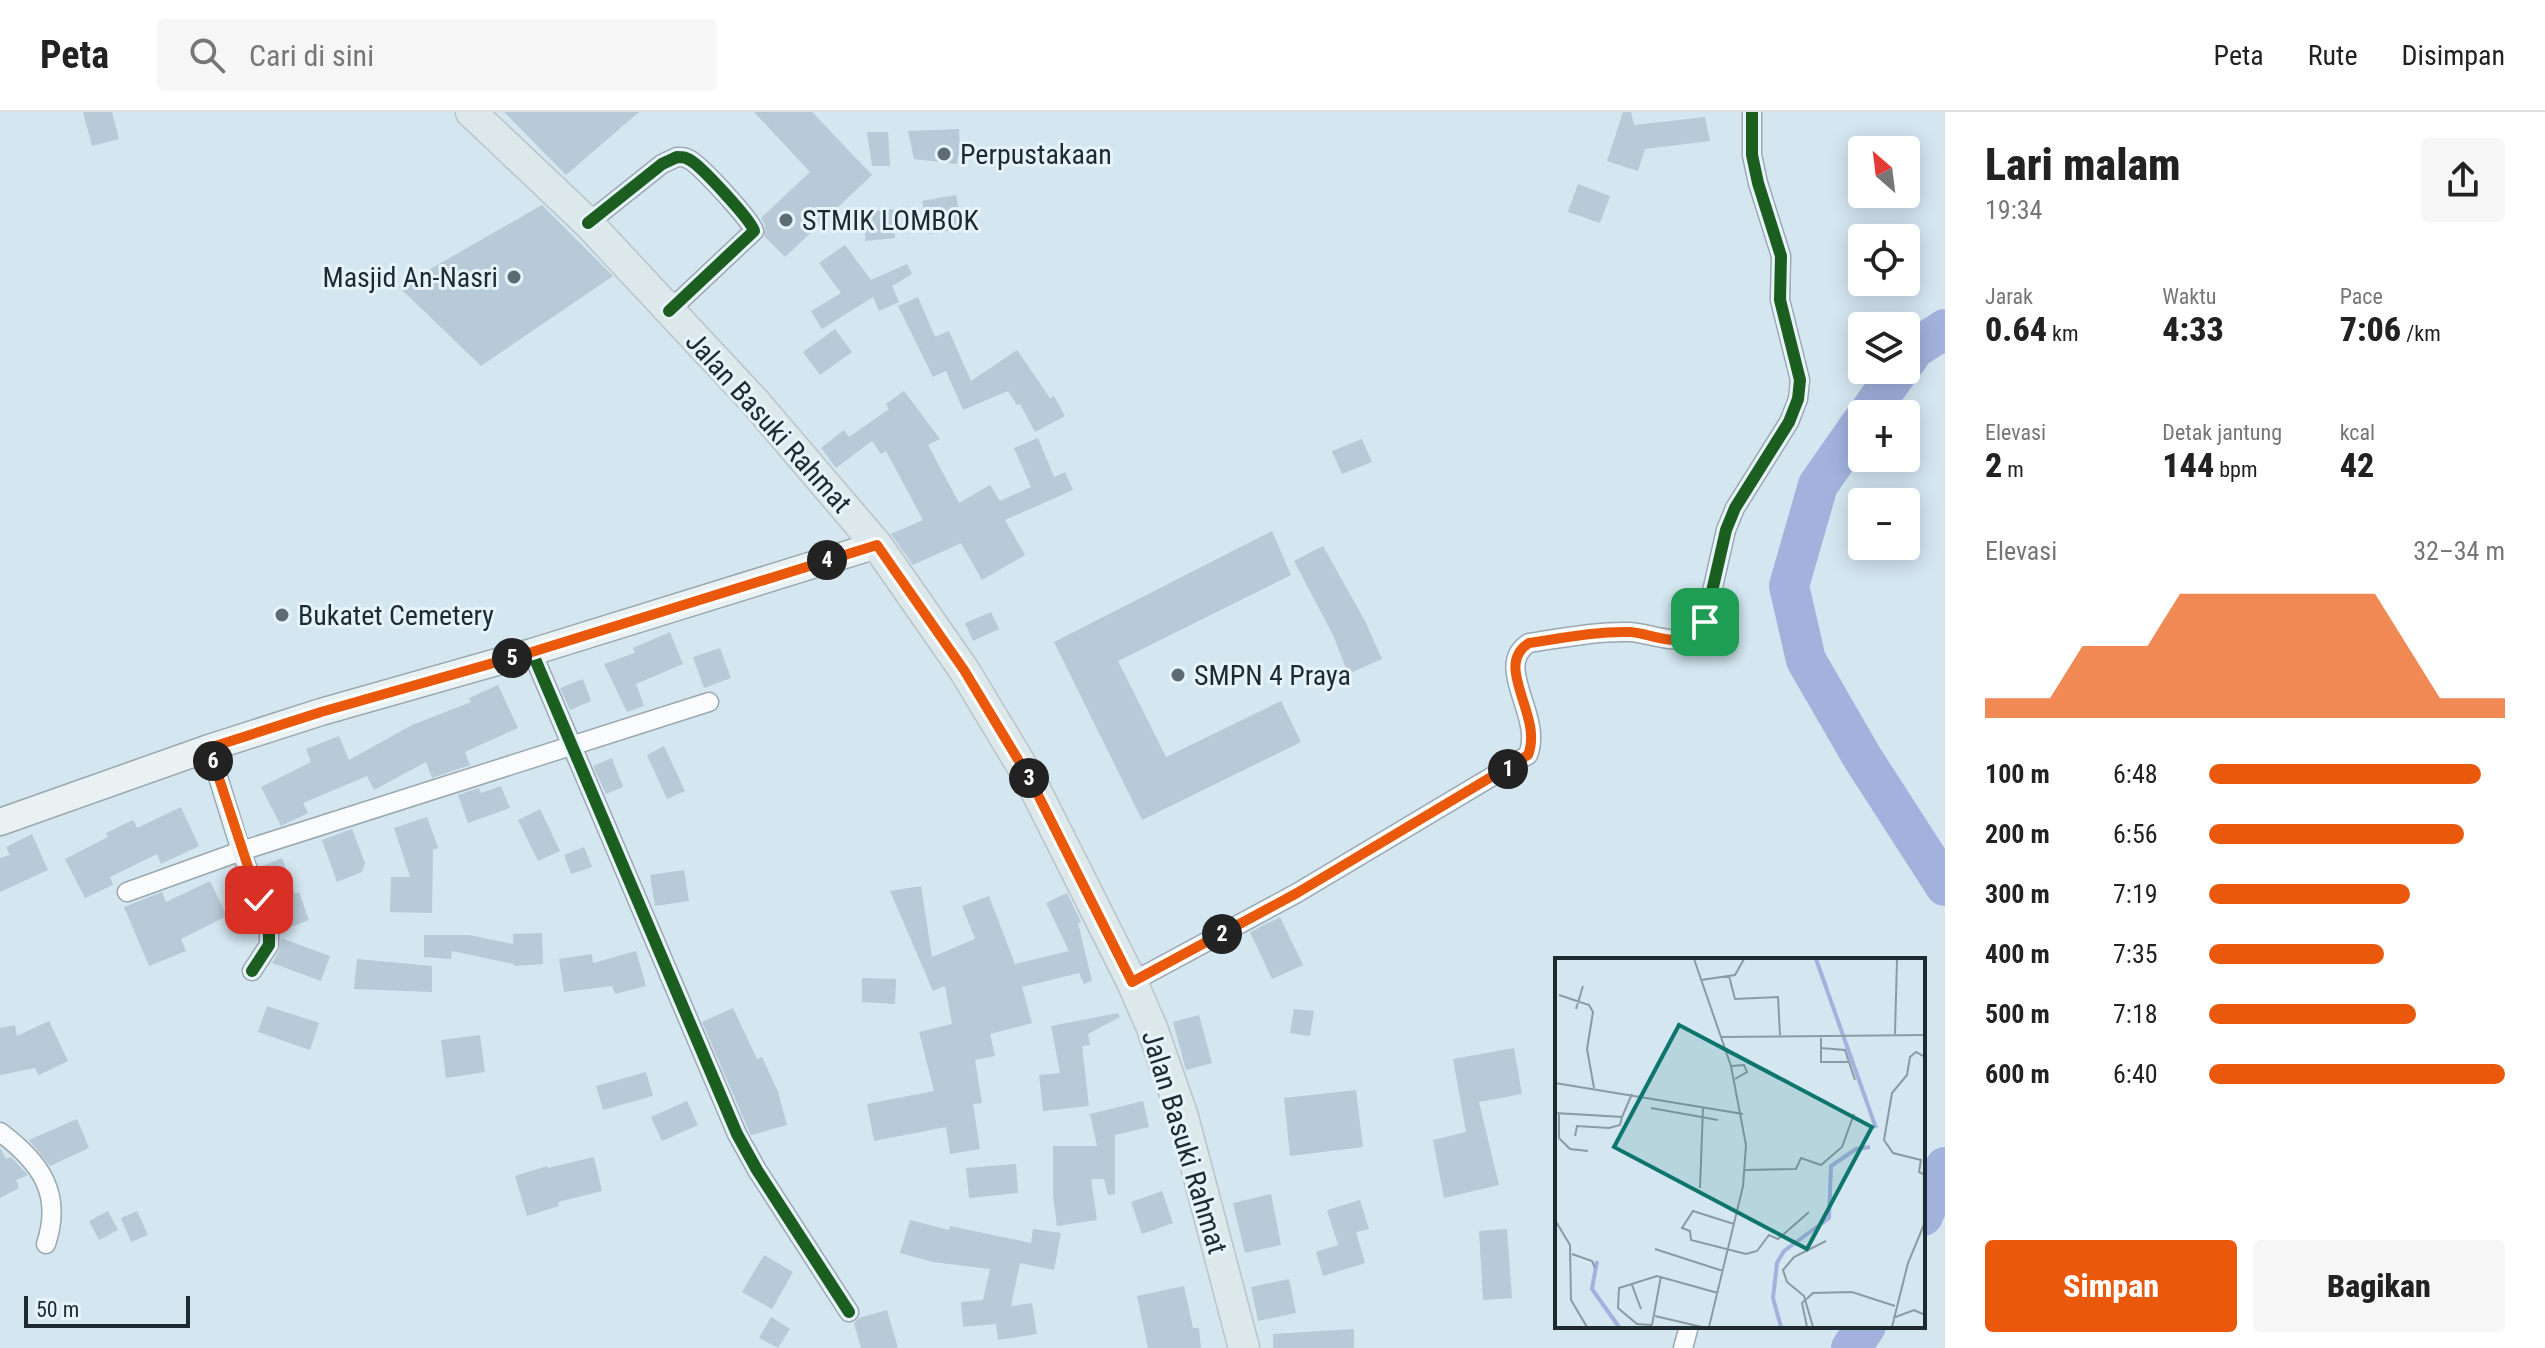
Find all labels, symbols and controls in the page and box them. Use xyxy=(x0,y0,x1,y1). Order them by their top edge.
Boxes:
search box xyxy=(157,19,717,91)
text: Peta xyxy=(40,33,109,77)
icon: search xyxy=(185,33,229,77)
text: Cari di sini xyxy=(249,38,374,73)
text: Peta xyxy=(2214,39,2264,72)
text: Rute xyxy=(2308,39,2358,72)
text: Disimpan xyxy=(2402,39,2505,72)
north arrow xyxy=(1848,136,1920,208)
map controls xyxy=(1848,136,1920,560)
place label: Perpustakaan xyxy=(960,138,1112,171)
button: share xyxy=(2421,138,2505,222)
text: Lari malam xyxy=(1985,139,2181,191)
marker: Perpustakaan xyxy=(935,145,953,163)
text: 19:34 xyxy=(1985,195,2042,225)
place label: STMIK LOMBOK xyxy=(802,204,979,237)
marker: STMIK LOMBOK xyxy=(777,211,795,229)
button: locate xyxy=(1848,224,1920,296)
place label: Masjid An-Nasri xyxy=(323,261,498,294)
marker: Masjid An-Nasri xyxy=(505,268,523,286)
text: Jarak xyxy=(1985,284,2033,309)
text: Waktu xyxy=(2162,284,2216,309)
text: Pace xyxy=(2340,284,2383,309)
text: 0.64 xyxy=(1985,309,2047,349)
text: 4:33 xyxy=(2162,309,2224,349)
text: 7:06 xyxy=(2340,309,2401,349)
button: layers xyxy=(1848,312,1920,384)
text: km xyxy=(2047,321,2078,346)
text: /km xyxy=(2401,321,2441,346)
street label: Jalan Basuki Rahmat xyxy=(679,325,858,520)
button: + xyxy=(1848,400,1920,472)
text: Elevasi xyxy=(1985,420,2046,445)
text: Detak jantung xyxy=(2162,420,2282,445)
text: kcal xyxy=(2340,420,2375,445)
text: 2 xyxy=(1985,445,2002,485)
text: 144 xyxy=(2162,445,2214,485)
text: 42 xyxy=(2340,445,2374,485)
text: m xyxy=(2002,457,2024,482)
text: bpm xyxy=(2214,457,2258,482)
button: − xyxy=(1848,488,1920,560)
text: Elevasi xyxy=(1985,536,2057,566)
text: 32–34 m xyxy=(2413,536,2505,566)
pin: 4 xyxy=(807,540,847,580)
text: 4 xyxy=(821,547,833,572)
pin xyxy=(1671,588,1739,656)
place label: Bukatet Cemetery xyxy=(298,599,494,632)
icon: arrive xyxy=(1683,600,1727,644)
marker: Bukatet Cemetery xyxy=(273,606,291,624)
pin: 5 xyxy=(492,638,532,678)
text: 5 xyxy=(506,645,518,670)
place label: SMPN 4 Praya xyxy=(1194,659,1351,692)
marker: SMPN 4 Praya xyxy=(1169,666,1187,684)
pin: 6 xyxy=(193,741,233,781)
text: 6 xyxy=(207,748,219,773)
pin: 1 xyxy=(1488,749,1528,789)
text: 1 xyxy=(1502,756,1514,781)
pin: 3 xyxy=(1009,758,1049,798)
text: 100 m xyxy=(1985,759,2050,789)
text: 6:48 xyxy=(2113,759,2158,789)
text: 3 xyxy=(1023,765,1035,790)
text: 200 m xyxy=(1985,819,2050,849)
text: 6:56 xyxy=(2113,819,2158,849)
pin xyxy=(225,866,293,934)
icon: check xyxy=(237,878,281,922)
text: 300 m xyxy=(1985,879,2050,909)
text: 7:19 xyxy=(2113,879,2158,909)
pin: 2 xyxy=(1202,914,1242,954)
text: 2 xyxy=(1216,921,1228,946)
text: 400 m xyxy=(1985,939,2050,969)
text: 7:35 xyxy=(2113,939,2158,969)
inset map xyxy=(1555,958,1925,1328)
text: 500 m xyxy=(1985,999,2050,1029)
text: 7:18 xyxy=(2113,999,2158,1029)
street label: Jalan Basuki Rahmat xyxy=(1135,1026,1234,1258)
text: 600 m xyxy=(1985,1059,2050,1089)
text: 6:40 xyxy=(2113,1059,2158,1089)
button: Simpan xyxy=(1985,1240,2237,1332)
button: Bagikan xyxy=(2253,1240,2505,1332)
scale bar xyxy=(24,1292,190,1328)
text: 50 m xyxy=(36,1297,79,1322)

